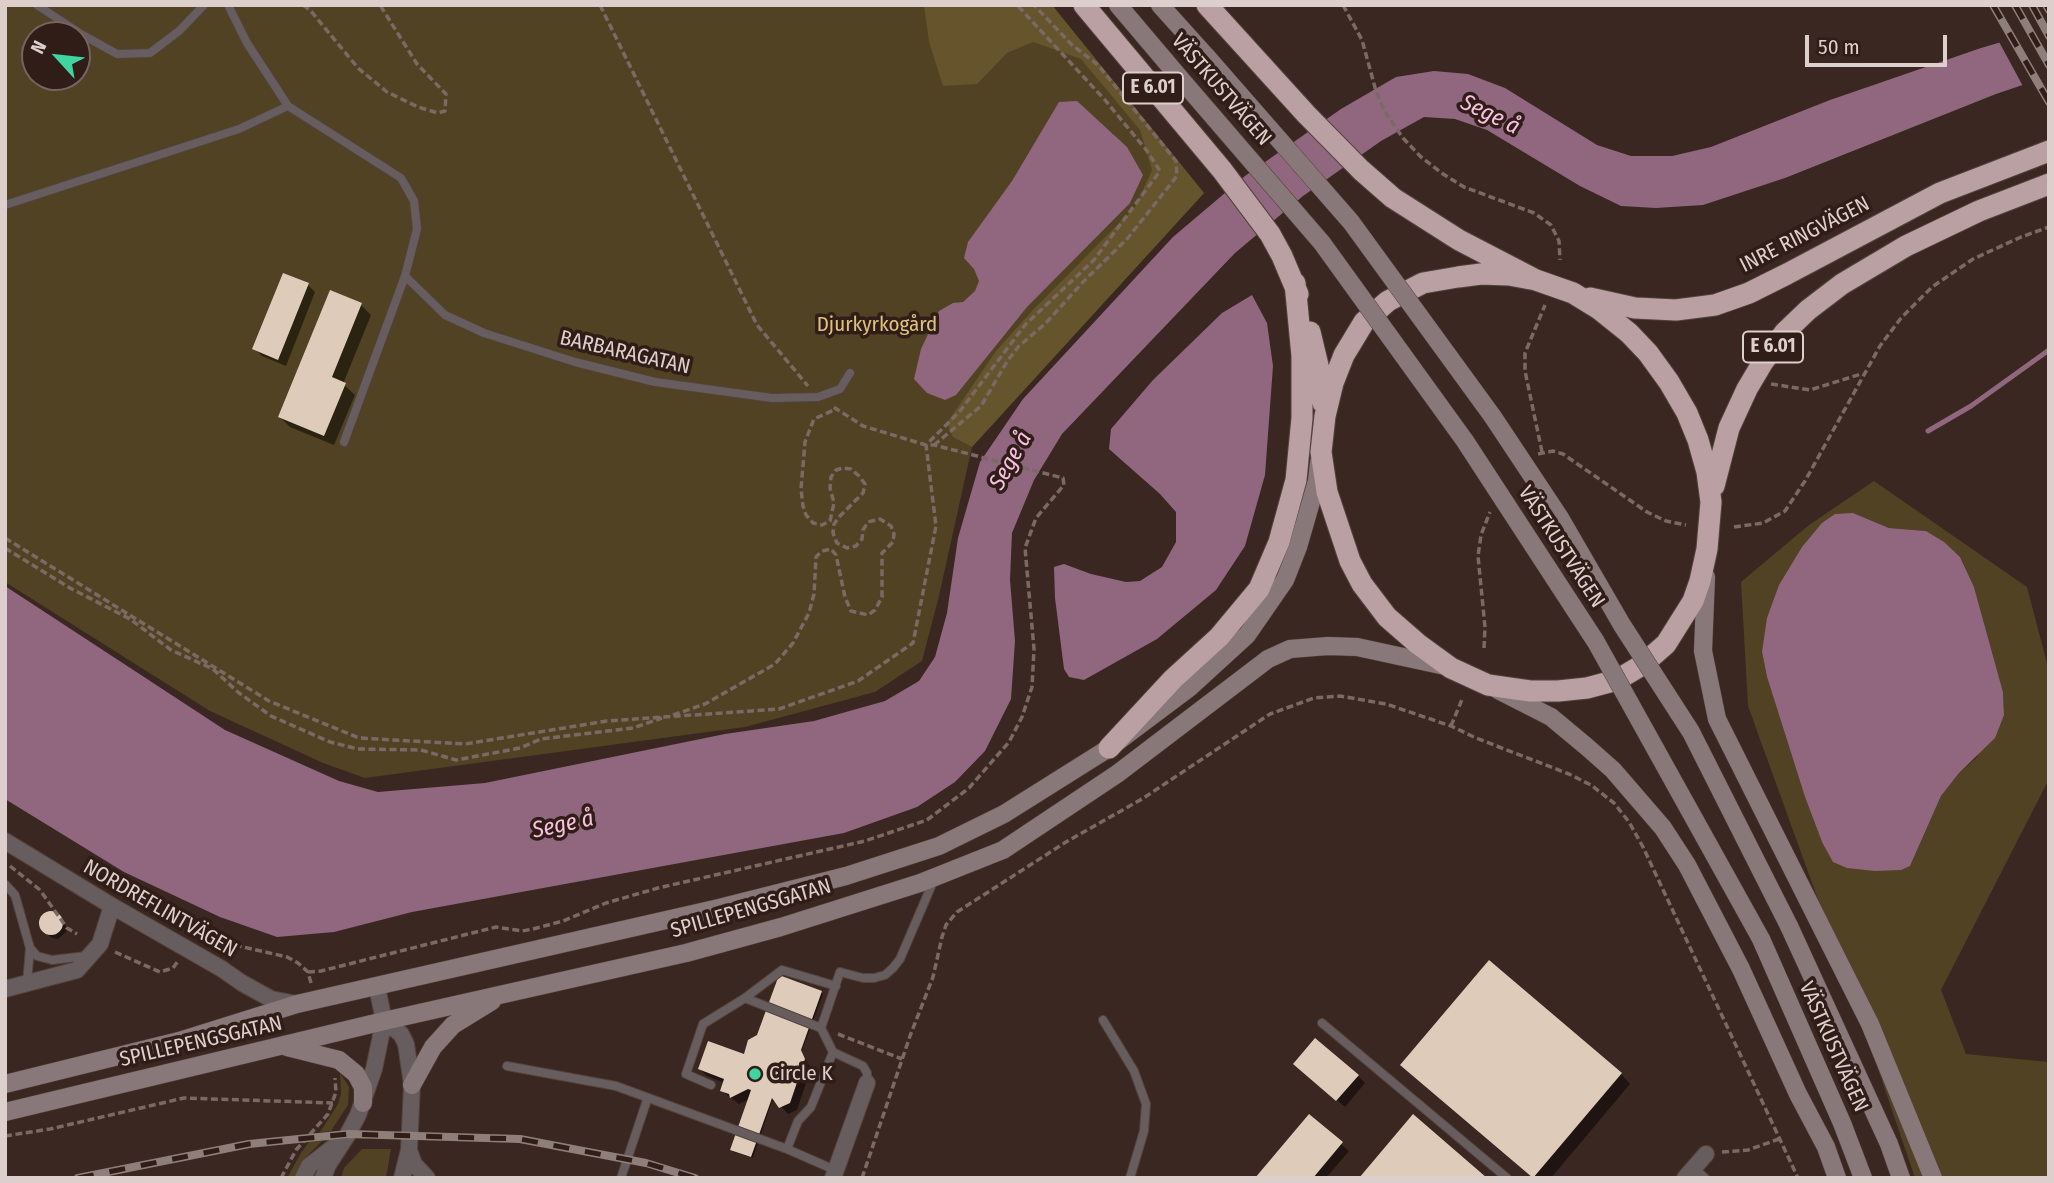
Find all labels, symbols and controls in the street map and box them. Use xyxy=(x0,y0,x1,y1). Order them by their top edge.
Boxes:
north arrow xyxy=(21,21,91,91)
scale bar xyxy=(1809,21,1951,65)
street label: VÄSTKUSTVÄGEN xyxy=(1166,29,1276,151)
text: 50 m xyxy=(1818,34,1860,60)
text: N xyxy=(26,37,51,57)
road number: E 6.01 xyxy=(1123,72,1183,104)
water label: Sege å xyxy=(1456,89,1524,141)
street label: INRE RINGVÄGEN xyxy=(1736,192,1874,278)
park label: Djurkyrkogård xyxy=(817,312,937,338)
street label: BARBARAGATAN xyxy=(557,326,693,380)
road number: E 6.01 xyxy=(1743,332,1803,362)
water label: Sege å xyxy=(984,427,1038,495)
street label: VÄSTKUSTVÄGEN xyxy=(1512,482,1610,612)
water label: Sege å xyxy=(530,805,596,845)
street label: NORDREFLINTVÄGEN xyxy=(79,855,241,963)
street label: SPILLEPENGSGATAN xyxy=(668,874,834,944)
street label: VÄSTKUSTVÄGEN xyxy=(1793,978,1873,1116)
street label: SPILLEPENGSGATAN xyxy=(117,1011,285,1073)
place label: Circle K xyxy=(769,1061,833,1087)
marker: Circle K xyxy=(747,1066,763,1082)

